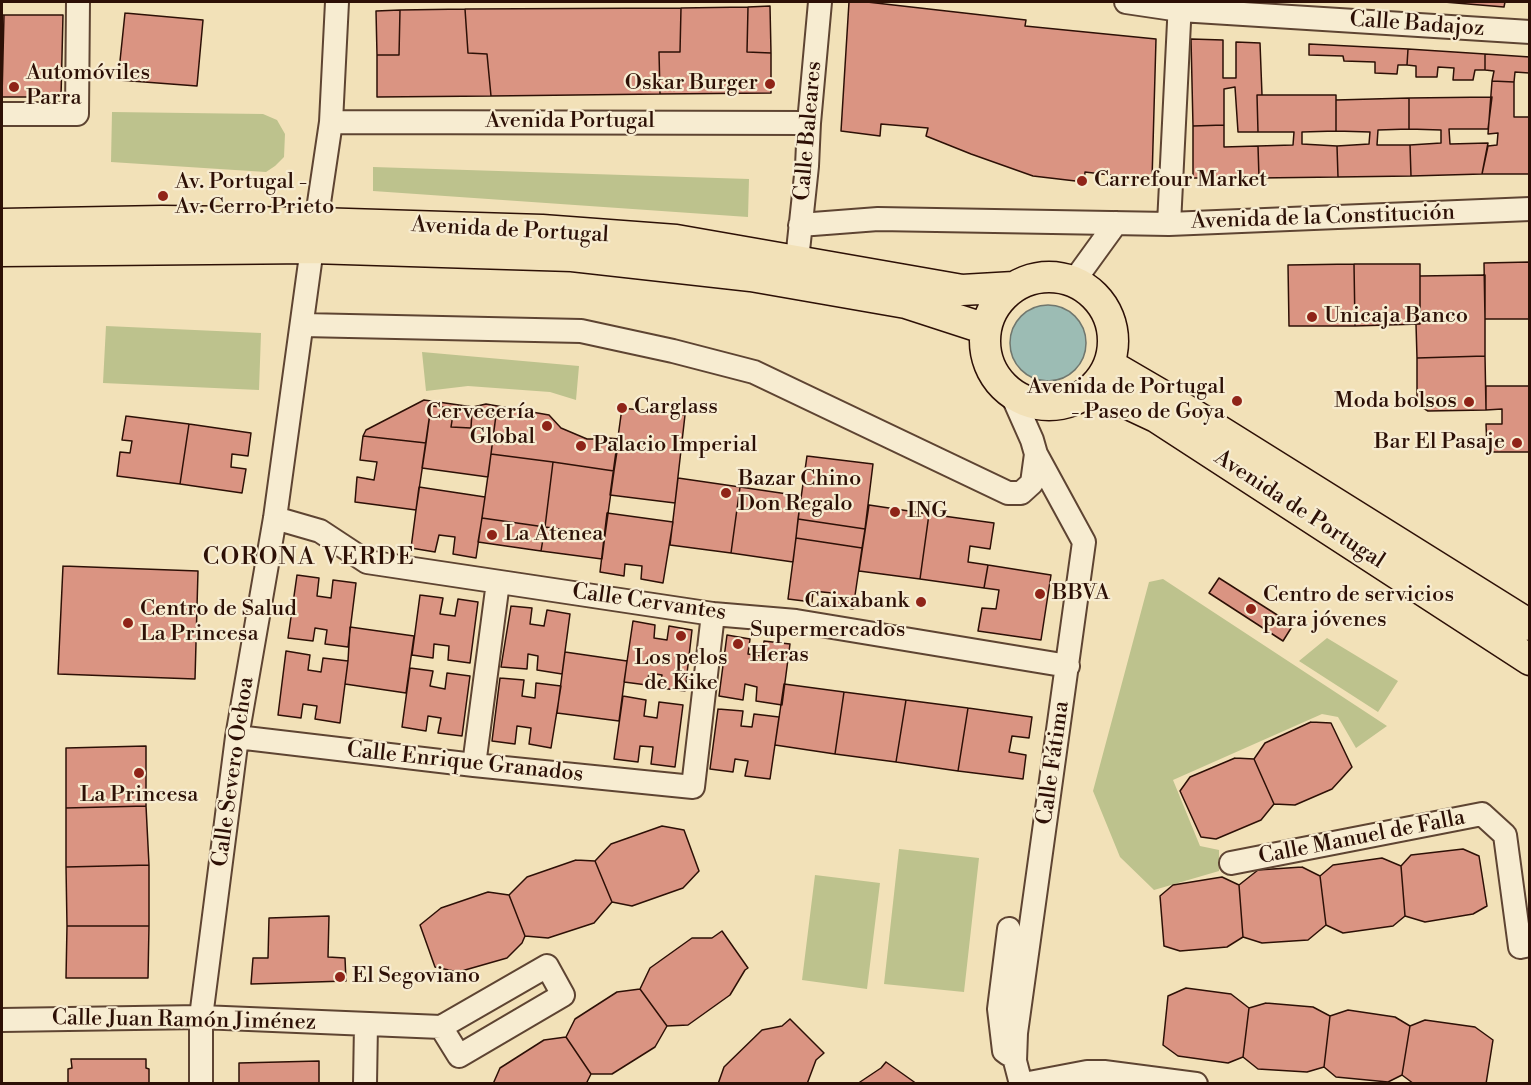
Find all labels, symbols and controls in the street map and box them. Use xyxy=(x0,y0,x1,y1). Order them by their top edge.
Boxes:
street label: Calle Badajoz xyxy=(1349,7,1485,43)
street label: Calle Baleares xyxy=(790,60,828,202)
place label: Automóviles Parra xyxy=(26,61,150,112)
place label: Oskar Burger xyxy=(625,71,758,97)
marker: Oskar Burger xyxy=(763,77,777,91)
marker: Automóviles Parra xyxy=(7,80,21,94)
street label: Avenida Portugal xyxy=(485,109,655,135)
place label: Carrefour Market xyxy=(1094,168,1267,194)
place label: Av. Portugal - Av. Cerro Prieto xyxy=(175,170,334,222)
marker: Carrefour Market xyxy=(1075,174,1089,188)
marker: Av. Portugal - Av. Cerro Prieto xyxy=(156,189,170,203)
street label: Avenida de la Constitución xyxy=(1191,200,1455,236)
street label: Avenida de Portugal xyxy=(411,213,609,249)
place label: Unicaja Banco xyxy=(1324,304,1468,330)
marker: Unicaja Banco xyxy=(1305,310,1319,324)
place label: Avenida de Portugal - Paseo de Goya xyxy=(1027,375,1225,427)
place label: Moda bolsos xyxy=(1334,389,1457,415)
marker: Avenida de Portugal - Paseo de Goya xyxy=(1230,394,1244,408)
place label: Carglass xyxy=(634,395,718,421)
marker: Moda bolsos xyxy=(1462,395,1476,409)
place label: Cervecería Global xyxy=(426,400,535,452)
marker: Carglass xyxy=(615,401,629,415)
marker: Cervecería Global xyxy=(540,419,554,433)
place label: Bar El Pasaje xyxy=(1374,430,1505,456)
place label: Palacio Imperial xyxy=(593,433,757,459)
marker: Bar El Pasaje xyxy=(1510,436,1524,450)
marker: Palacio Imperial xyxy=(574,439,588,453)
street label: Avenida de Portugal xyxy=(1209,445,1389,575)
place label: Bazar Chino Don Regalo xyxy=(738,467,861,518)
marker: Bazar Chino Don Regalo xyxy=(719,486,733,500)
place label: ING xyxy=(907,499,948,525)
marker: ING xyxy=(888,505,902,519)
place label: La Atenea xyxy=(504,522,603,548)
marker: La Atenea xyxy=(485,528,499,542)
district label: CORONA VERDE xyxy=(203,544,415,572)
street label: Calle Cervantes xyxy=(570,579,728,627)
place label: BBVA xyxy=(1052,581,1110,607)
place label: Centro de servicios para jóvenes xyxy=(1263,583,1454,634)
marker: BBVA xyxy=(1033,587,1047,601)
place label: Caixabank xyxy=(805,589,909,615)
marker: Caixabank xyxy=(914,595,928,609)
place label: Centro de Salud La Princesa xyxy=(140,597,297,648)
marker: Centro de servicios para jóvenes xyxy=(1244,602,1258,616)
marker: Centro de Salud La Princesa xyxy=(121,616,135,630)
place label: Supermercados Heras xyxy=(750,618,905,670)
marker: Los pelos de Kike xyxy=(674,629,688,643)
marker: Supermercados Heras xyxy=(731,637,745,651)
place label: Los pelos de Kike xyxy=(634,646,728,698)
street label: Calle Severo Ochoa xyxy=(208,676,260,868)
street label: Calle Fátima xyxy=(1032,699,1076,827)
street label: Calle Enrique Granados xyxy=(345,737,585,789)
marker: La Princesa xyxy=(132,766,146,780)
place label: La Princesa xyxy=(80,783,198,809)
street label: Calle Manuel de Falla xyxy=(1257,805,1467,871)
place label: El Segoviano xyxy=(352,964,480,990)
marker: El Segoviano xyxy=(333,970,347,984)
street label: Calle Juan Ramón Jiménez xyxy=(52,1005,316,1037)

